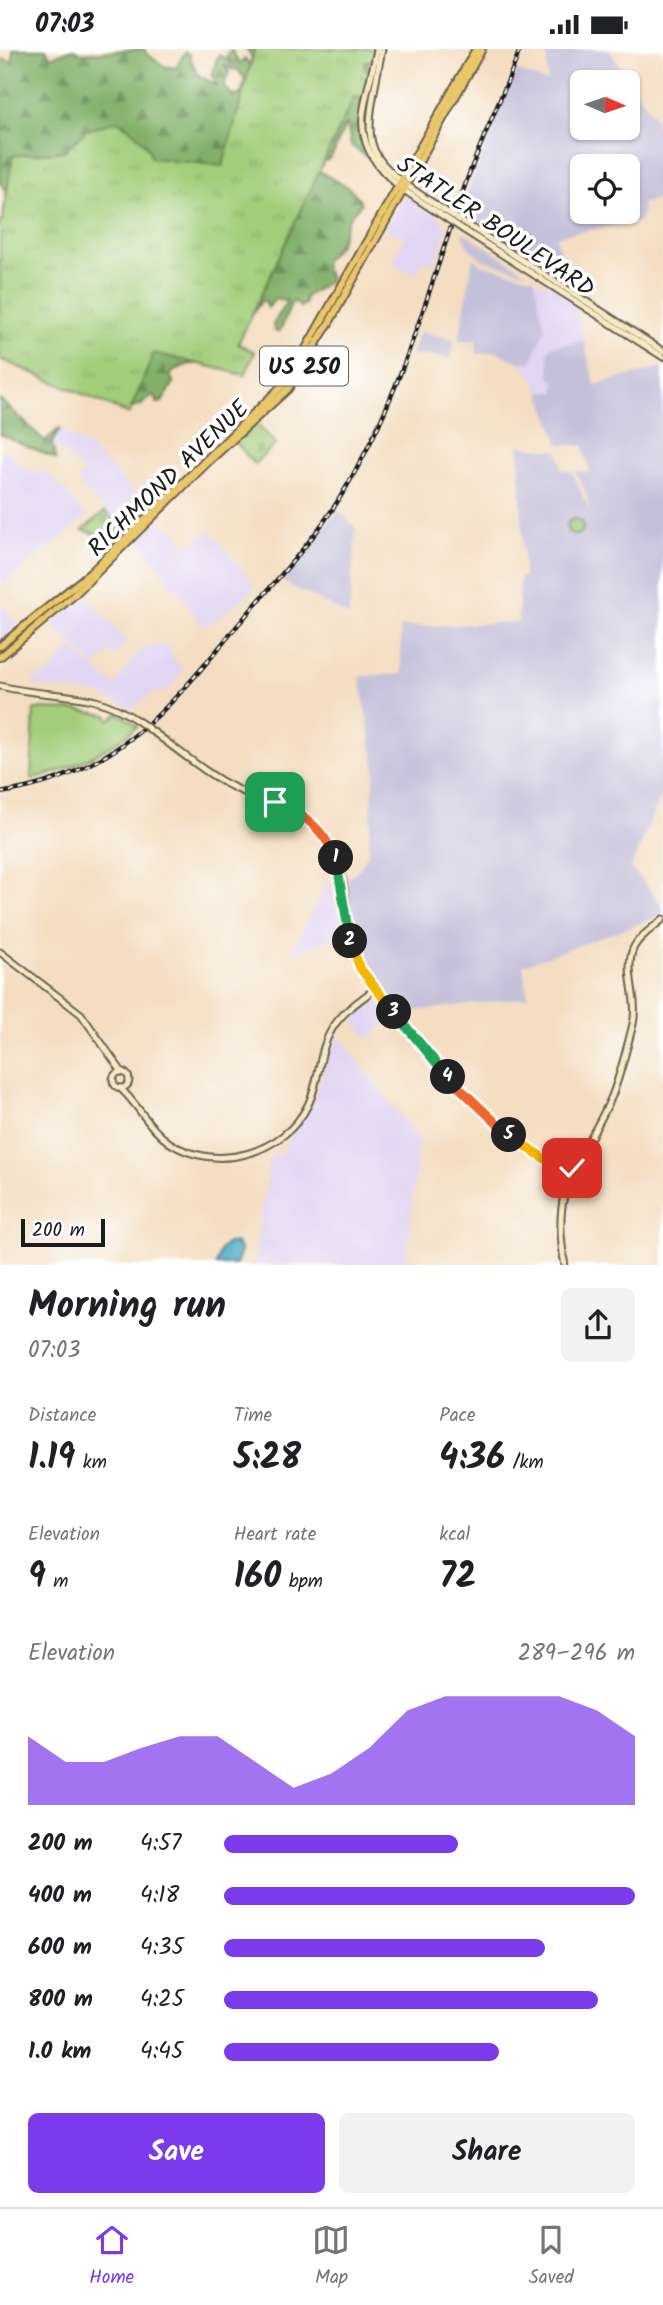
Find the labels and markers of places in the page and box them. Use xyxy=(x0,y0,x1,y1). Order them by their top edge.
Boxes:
pin xyxy=(245,772,305,832)
pin: 1 xyxy=(318,841,354,875)
pin: 2 xyxy=(332,923,368,959)
pin: 3 xyxy=(376,995,412,1030)
pin: 4 xyxy=(430,1059,466,1095)
pin: 5 xyxy=(491,1117,526,1153)
pin xyxy=(542,1138,602,1198)

